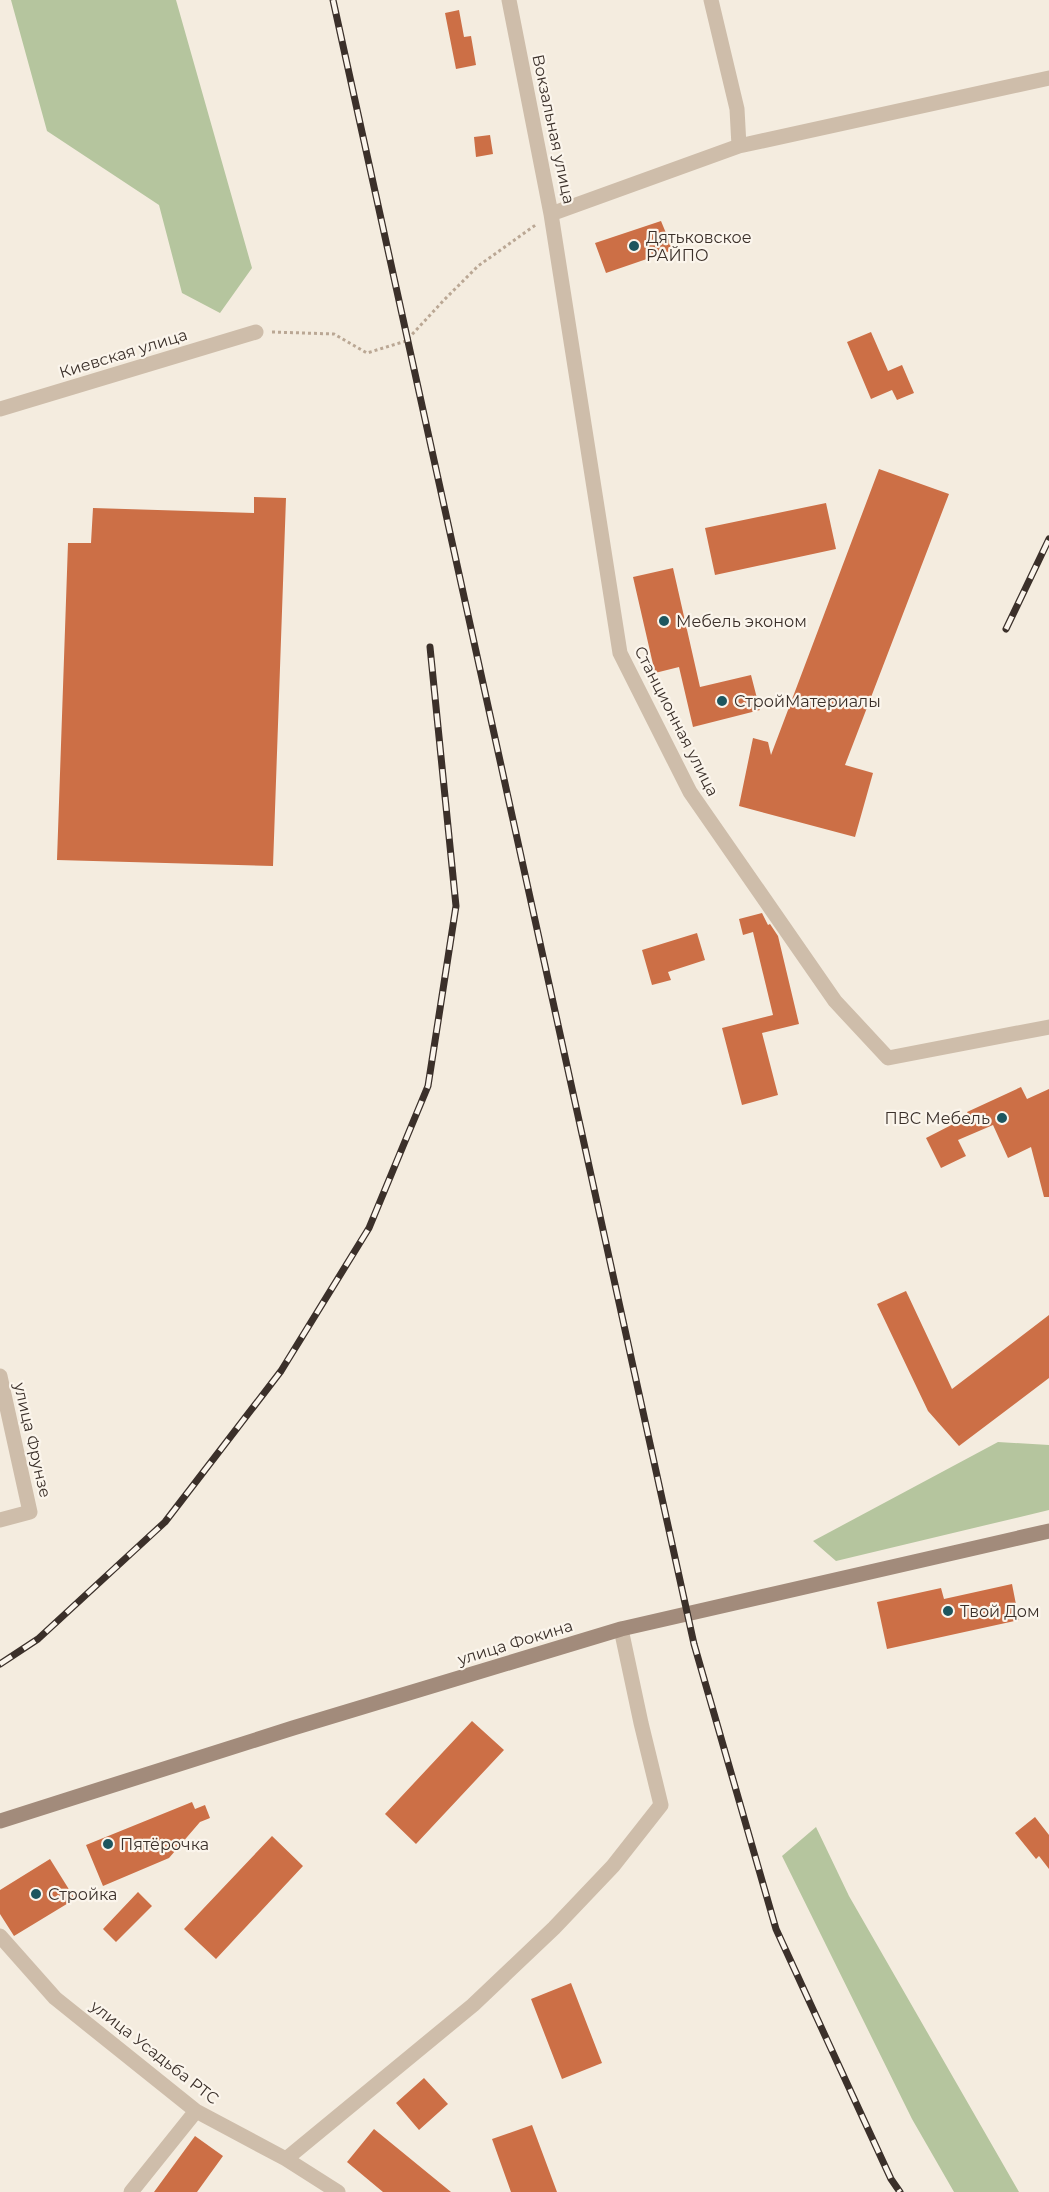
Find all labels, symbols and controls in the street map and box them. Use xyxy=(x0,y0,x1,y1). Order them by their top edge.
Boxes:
street label: Вокзальная улица xyxy=(528,53,579,206)
place label: Дятьковское РАЙПО xyxy=(646,228,752,265)
marker: Дятьковское РАЙПО xyxy=(627,239,641,253)
street label: Киевская улица xyxy=(57,325,190,382)
place label: Мебель эконом xyxy=(676,612,807,631)
marker: Мебель эконом xyxy=(657,614,671,628)
street label: Станционная улица xyxy=(630,643,723,799)
place label: СтройМатериалы xyxy=(734,692,881,711)
marker: СтройМатериалы xyxy=(715,694,729,708)
place label: ПВС Мебель xyxy=(884,1109,990,1128)
marker: ПВС Мебель xyxy=(995,1111,1009,1125)
street label: улица Фрунзе xyxy=(10,1380,55,1500)
place label: Твой Дом xyxy=(960,1602,1040,1621)
marker: Твой Дом xyxy=(941,1604,955,1618)
street label: улица Фокина xyxy=(454,1616,575,1669)
place label: Пятёрочка xyxy=(120,1835,209,1854)
marker: Пятёрочка xyxy=(101,1837,115,1851)
place label: Стройка xyxy=(48,1885,117,1904)
marker: Стройка xyxy=(29,1887,43,1901)
street label: улица Усадьба РТС xyxy=(86,1996,223,2108)

